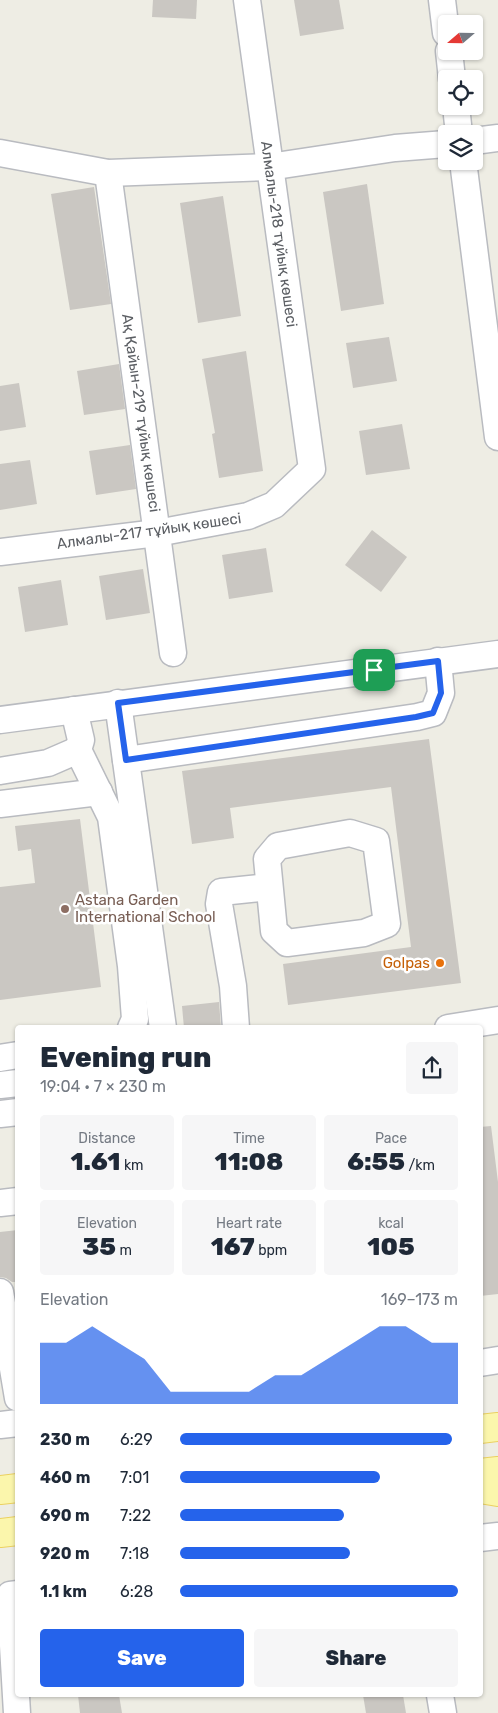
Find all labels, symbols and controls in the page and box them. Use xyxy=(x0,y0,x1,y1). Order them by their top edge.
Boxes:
north arrow xyxy=(438,15,482,60)
map controls xyxy=(438,15,483,170)
button: locate xyxy=(438,70,483,115)
button: layers xyxy=(438,125,483,170)
street label: Алмалы-218 тұйық көшесі xyxy=(257,140,301,328)
street label: Ақ Қайын-219 тұйық көшесі xyxy=(118,313,164,513)
street label: Алмалы-217 тұйық көшесі xyxy=(56,509,242,553)
pin xyxy=(353,649,395,691)
icon: arrive xyxy=(360,656,388,684)
place label: Astana Garden International School xyxy=(75,891,216,926)
marker: Astana Garden International School xyxy=(59,903,71,915)
place label: Golpas xyxy=(383,954,430,972)
marker: Golpas xyxy=(434,957,446,969)
text: Evening run xyxy=(40,1041,211,1074)
button: share xyxy=(406,1042,458,1094)
text: 19:04 · 7 × 230 m xyxy=(40,1077,166,1096)
text: Distance xyxy=(78,1130,136,1147)
text: Time xyxy=(233,1130,265,1147)
text: Pace xyxy=(375,1130,407,1147)
text: 1.61 xyxy=(70,1147,120,1176)
text: 11:08 xyxy=(215,1147,283,1176)
text: 6:55 xyxy=(347,1147,405,1176)
text: km xyxy=(120,1157,144,1174)
text: /km xyxy=(405,1157,435,1174)
text: Elevation xyxy=(77,1215,137,1232)
text: Heart rate xyxy=(216,1215,282,1232)
text: kcal xyxy=(378,1215,404,1232)
text: 35 xyxy=(82,1232,116,1261)
text: 167 xyxy=(211,1232,255,1261)
text: 105 xyxy=(367,1232,415,1261)
text: m xyxy=(116,1242,132,1259)
text: bpm xyxy=(255,1242,287,1259)
text: Elevation xyxy=(40,1290,109,1309)
text: 169–173 m xyxy=(381,1290,458,1309)
text: 230 m xyxy=(40,1430,90,1449)
text: 6:29 xyxy=(120,1430,153,1449)
text: 460 m xyxy=(40,1468,90,1487)
text: 7:01 xyxy=(120,1468,149,1487)
text: 690 m xyxy=(40,1506,90,1525)
text: 7:22 xyxy=(120,1506,151,1525)
text: 920 m xyxy=(40,1544,90,1563)
text: 7:18 xyxy=(120,1544,149,1563)
text: 1.1 km xyxy=(40,1582,87,1601)
text: 6:28 xyxy=(120,1582,153,1601)
button: Save xyxy=(40,1629,244,1687)
button: Share xyxy=(254,1629,458,1687)

